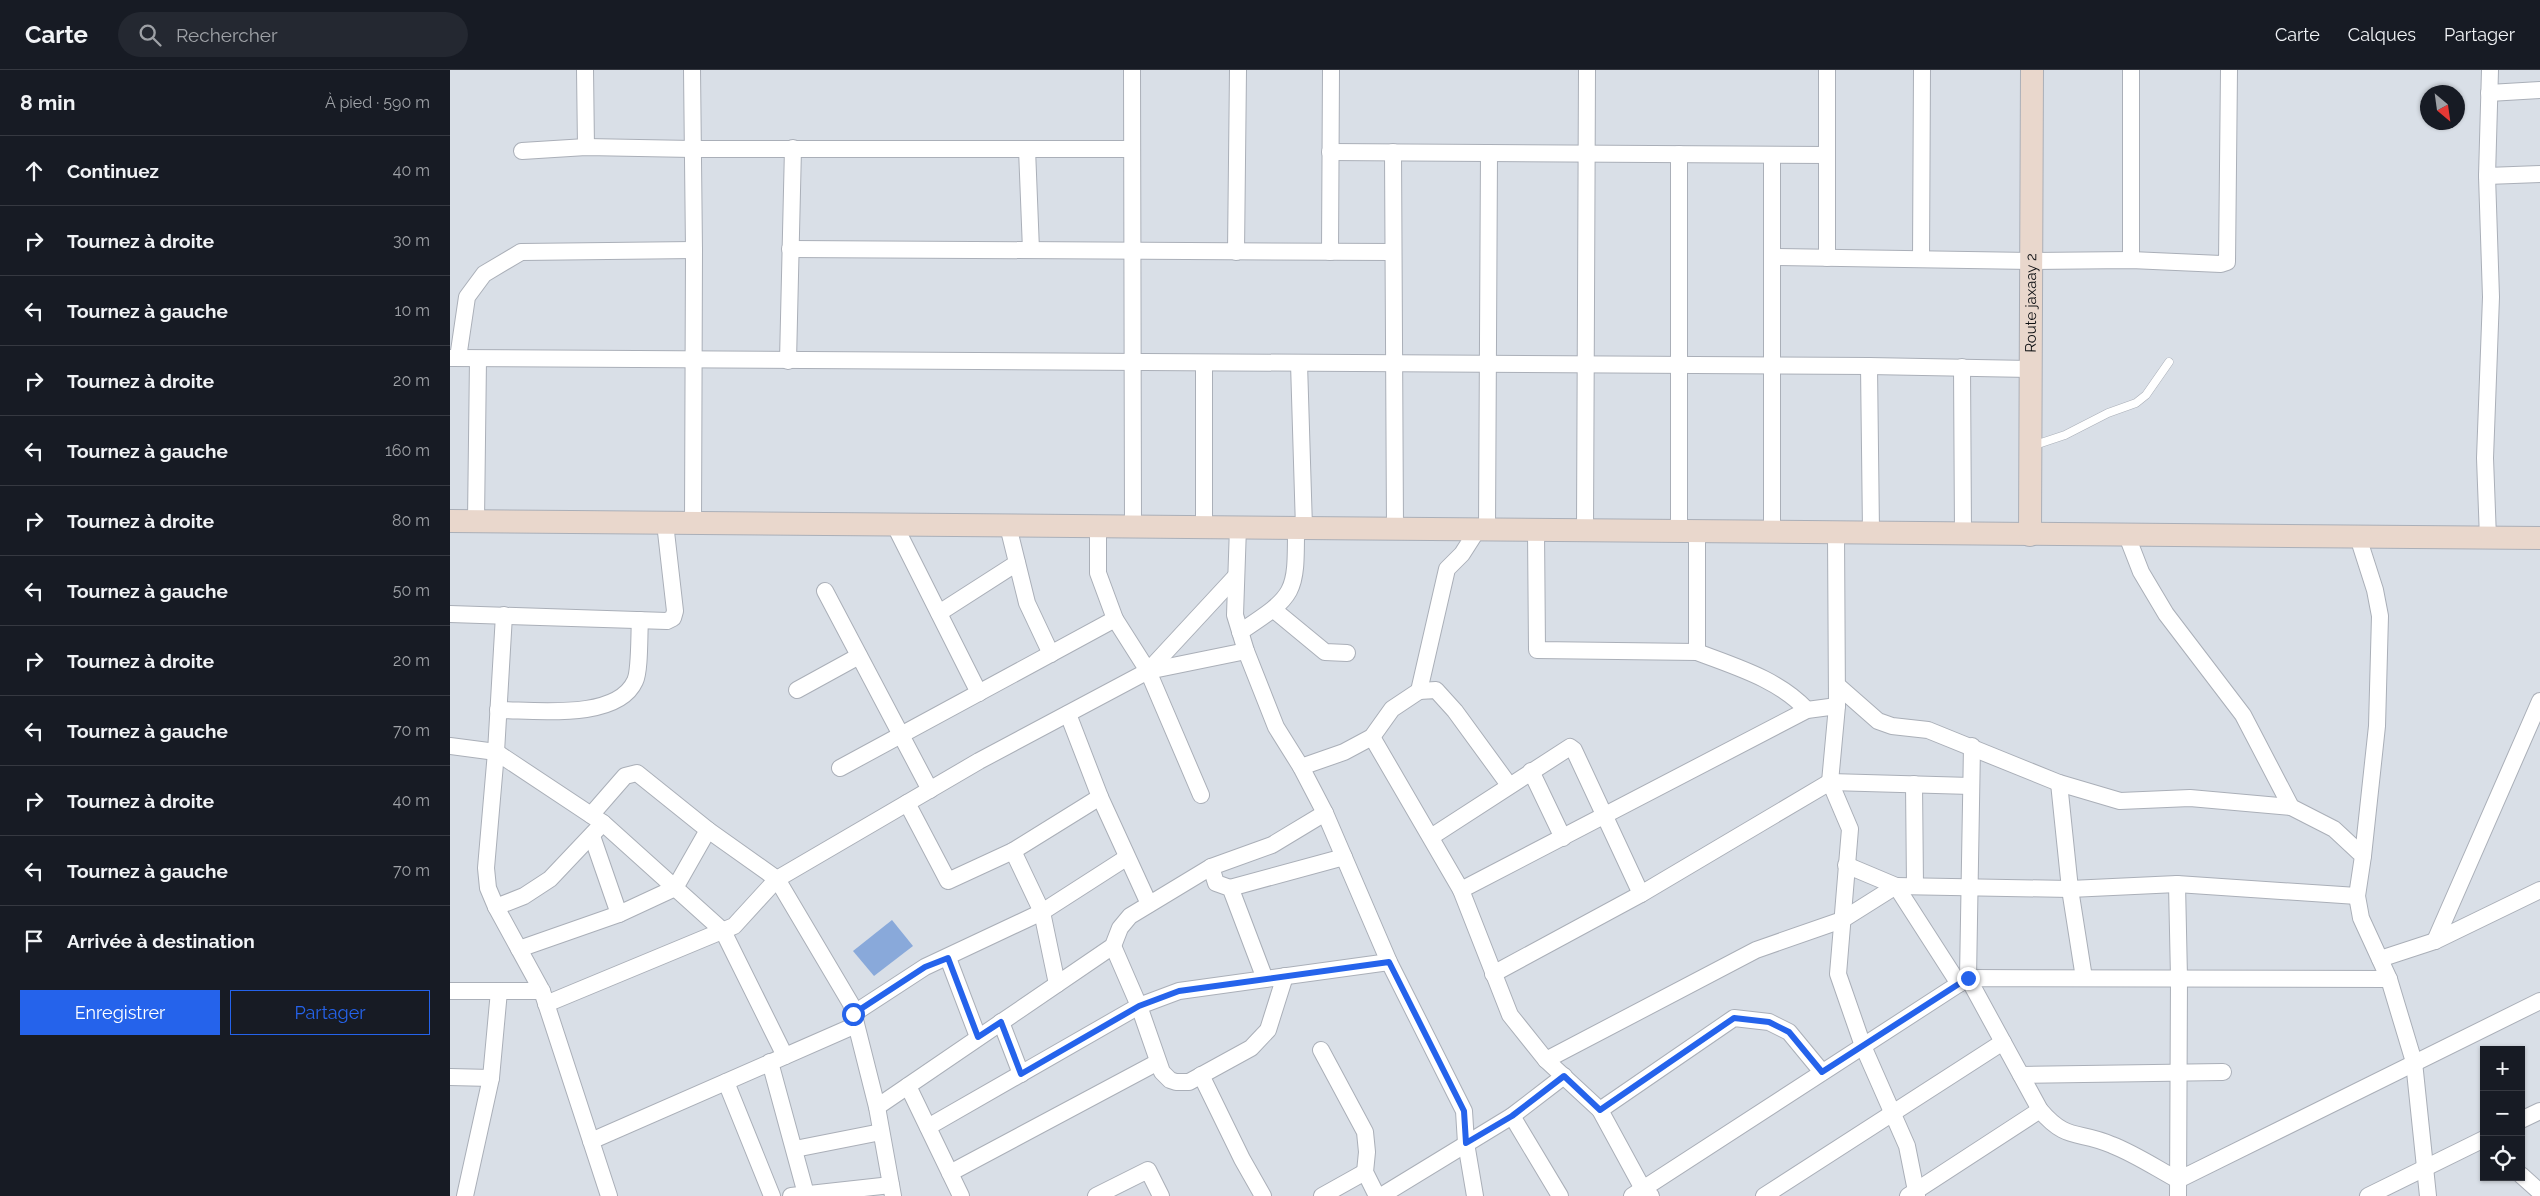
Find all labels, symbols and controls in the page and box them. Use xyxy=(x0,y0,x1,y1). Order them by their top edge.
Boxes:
search box xyxy=(118,12,468,57)
text: Carte xyxy=(25,20,88,49)
icon: search xyxy=(136,21,164,49)
text: Rechercher xyxy=(176,24,278,46)
text: Carte xyxy=(2275,24,2320,45)
text: Calques xyxy=(2348,24,2416,45)
text: Partager xyxy=(2444,24,2515,45)
north arrow xyxy=(2420,85,2465,130)
text: 8 min xyxy=(20,90,75,115)
text: À pied · 590 m xyxy=(325,93,430,112)
icon: ahead xyxy=(20,157,48,185)
text: Continuez xyxy=(67,160,159,182)
text: 40 m xyxy=(393,161,430,180)
icon: right xyxy=(20,227,48,255)
text: Tournez à droite xyxy=(67,230,214,252)
text: 30 m xyxy=(393,231,430,250)
street label: Route jaxaay 2 xyxy=(2022,253,2040,353)
icon: left xyxy=(20,297,48,325)
text: Tournez à gauche xyxy=(67,300,228,322)
text: 10 m xyxy=(395,301,430,320)
icon: right xyxy=(20,367,48,395)
text: Tournez à droite xyxy=(67,370,214,392)
text: 20 m xyxy=(393,371,430,390)
icon: left xyxy=(20,437,48,465)
text: Tournez à gauche xyxy=(67,440,228,462)
text: 160 m xyxy=(385,441,430,460)
icon: right xyxy=(20,507,48,535)
text: Tournez à droite xyxy=(67,510,214,532)
text: 80 m xyxy=(392,511,430,530)
icon: left xyxy=(20,577,48,605)
text: Tournez à gauche xyxy=(67,580,228,602)
text: 50 m xyxy=(393,581,430,600)
icon: right xyxy=(20,647,48,675)
text: Tournez à droite xyxy=(67,650,214,672)
text: 20 m xyxy=(393,651,430,670)
icon: left xyxy=(20,717,48,745)
text: Tournez à gauche xyxy=(67,720,228,742)
text: 70 m xyxy=(393,721,430,740)
icon: right xyxy=(20,787,48,815)
text: Tournez à droite xyxy=(67,790,214,812)
text: 40 m xyxy=(393,791,430,810)
icon: left xyxy=(20,857,48,885)
text: Tournez à gauche xyxy=(67,860,228,882)
text: 70 m xyxy=(393,861,430,880)
icon: arrive xyxy=(20,927,48,955)
text: Arrivée à destination xyxy=(67,930,255,952)
route end xyxy=(1957,967,1980,990)
button: Enregistrer xyxy=(20,990,220,1035)
button: Partager xyxy=(230,990,430,1035)
route start xyxy=(842,1003,865,1026)
map controls xyxy=(2480,1046,2525,1181)
button: + xyxy=(2480,1046,2525,1091)
button: − xyxy=(2480,1091,2525,1136)
button: locate xyxy=(2480,1136,2525,1181)

